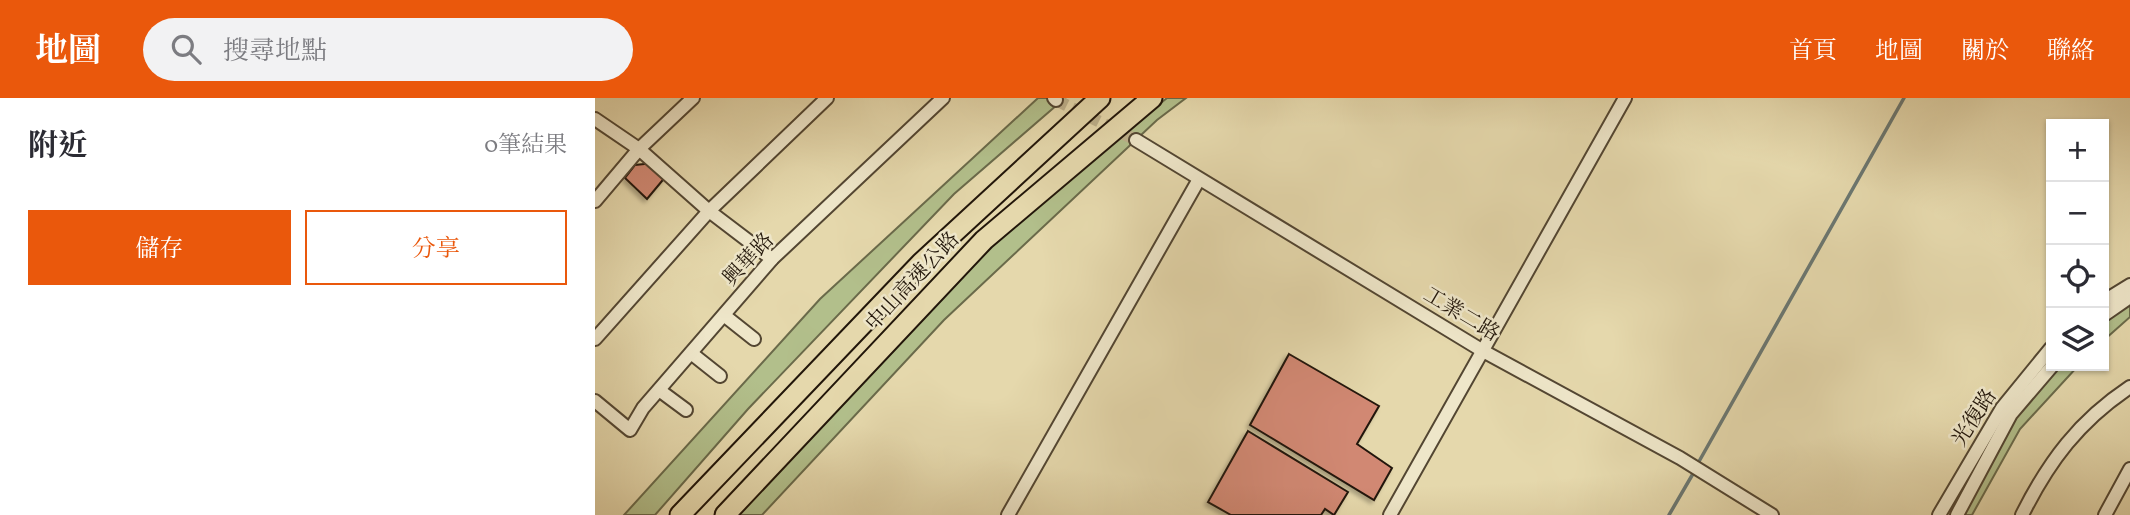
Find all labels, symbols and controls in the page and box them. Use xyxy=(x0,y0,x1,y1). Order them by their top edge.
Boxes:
search box xyxy=(143,18,633,81)
text: 地圖 xyxy=(35,30,101,76)
icon: search xyxy=(167,30,205,68)
text: 搜尋地點 xyxy=(223,34,327,70)
text: 首頁 xyxy=(1789,35,1837,69)
text: 地圖 xyxy=(1875,35,1923,69)
text: 關於 xyxy=(1961,35,2009,69)
text: 聯絡 xyxy=(2047,35,2095,69)
map controls xyxy=(2046,119,2109,371)
button: + xyxy=(2046,119,2109,182)
text: 附近 xyxy=(28,126,88,168)
text: 0筆結果 xyxy=(484,130,567,162)
button: − xyxy=(2046,182,2109,245)
button: 儲存 xyxy=(28,210,291,285)
button: 分享 xyxy=(305,210,567,285)
street label: 中山高速公路 xyxy=(859,226,967,338)
street label: 興華路 xyxy=(717,227,781,293)
button: locate xyxy=(2046,245,2109,308)
street label: 工業二路 xyxy=(1418,281,1504,349)
button: layers xyxy=(2046,308,2109,371)
street label: 光復路 xyxy=(1946,384,2004,452)

